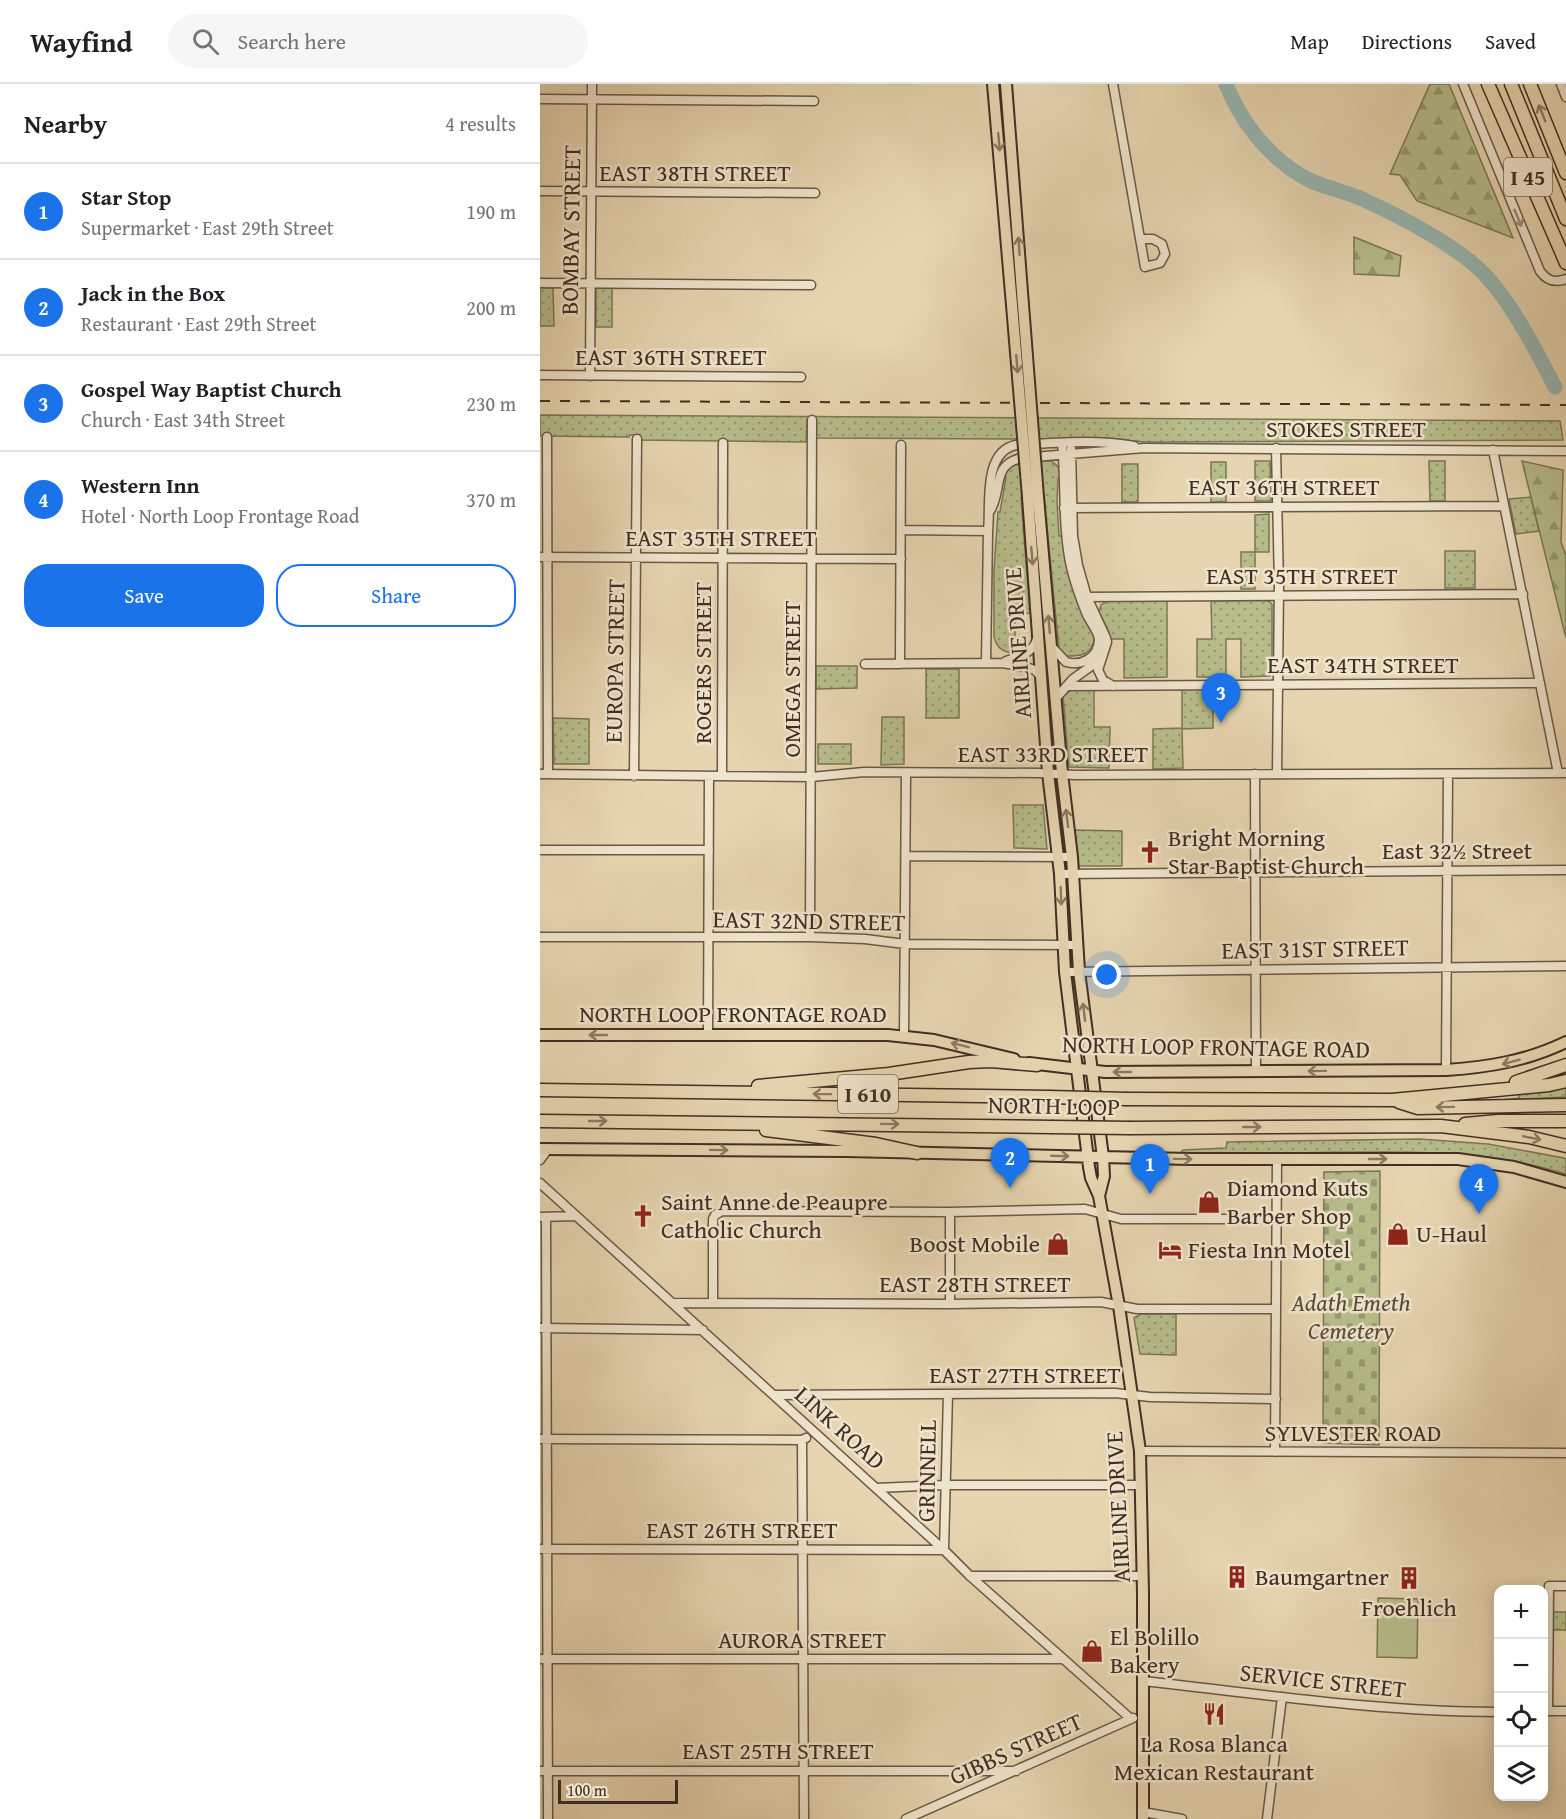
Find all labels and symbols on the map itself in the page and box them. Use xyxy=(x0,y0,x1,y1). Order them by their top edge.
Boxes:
one-way arrow xyxy=(1535,104,1546,122)
one-way arrow xyxy=(993,132,1004,152)
street label: BOMBAY STREET xyxy=(552,145,589,315)
street label: EAST 38TH STREET xyxy=(599,155,791,190)
road number: I 45 xyxy=(1504,158,1552,196)
one-way arrow xyxy=(1513,208,1524,227)
one-way arrow xyxy=(1013,237,1024,257)
street label: EAST 36TH STREET xyxy=(575,339,767,374)
one-way arrow xyxy=(1012,353,1023,373)
street label: STOKES STREET xyxy=(1266,411,1426,446)
street label: EAST 36TH STREET xyxy=(1188,469,1380,504)
street label: EAST 35TH STREET xyxy=(625,520,817,555)
one-way arrow xyxy=(1027,545,1038,565)
street label: EAST 35TH STREET xyxy=(1206,558,1398,593)
street label: AIRLINE DRIVE xyxy=(995,566,1040,720)
street label: EUROPA STREET xyxy=(596,579,633,743)
street label: ROGERS STREET xyxy=(685,582,720,744)
street label: OMEGA STREET xyxy=(774,600,809,758)
one-way arrow xyxy=(1043,614,1054,634)
street label: EAST 34TH STREET xyxy=(1267,647,1459,682)
pin: 3 xyxy=(1202,674,1240,723)
street label: EAST 33RD STREET xyxy=(958,736,1148,771)
one-way arrow xyxy=(1061,808,1072,828)
place label: Bright Morning Star Baptist Church xyxy=(1168,820,1364,883)
street label: East 32½ Street xyxy=(1382,833,1533,868)
church icon: Bright Morning Star Baptist Church xyxy=(1137,839,1163,865)
one-way arrow xyxy=(1056,886,1067,906)
street label: EAST 32ND STREET xyxy=(712,901,906,940)
street label: EAST 31ST STREET xyxy=(1221,929,1409,968)
your location xyxy=(1092,960,1121,989)
street label: NORTH LOOP FRONTAGE ROAD xyxy=(579,996,887,1031)
one-way arrow xyxy=(1078,1002,1089,1022)
street label: NORTH LOOP FRONTAGE ROAD xyxy=(1062,1026,1370,1067)
one-way arrow xyxy=(589,1029,609,1041)
one-way arrow xyxy=(951,1039,970,1051)
one-way arrow xyxy=(1502,1057,1521,1068)
one-way arrow xyxy=(1307,1065,1327,1077)
one-way arrow xyxy=(1112,1066,1132,1078)
road number: I 610 xyxy=(838,1075,898,1113)
street label: NORTH LOOP xyxy=(988,1087,1120,1124)
one-way arrow xyxy=(813,1088,833,1100)
one-way arrow xyxy=(1435,1101,1455,1113)
one-way arrow xyxy=(588,1116,608,1127)
one-way arrow xyxy=(880,1119,900,1130)
one-way arrow xyxy=(1241,1121,1261,1133)
one-way arrow xyxy=(1521,1133,1541,1144)
pin: 2 xyxy=(990,1138,1030,1188)
one-way arrow xyxy=(708,1144,728,1156)
pin: 1 xyxy=(1130,1144,1170,1194)
one-way arrow xyxy=(1049,1151,1069,1162)
one-way arrow xyxy=(1172,1153,1192,1165)
one-way arrow xyxy=(1367,1154,1387,1165)
pin: 4 xyxy=(1460,1164,1498,1214)
place label: Diamond Kuts Barber Shop xyxy=(1227,1170,1368,1233)
place label: Saint Anne de Peaupre Catholic Church xyxy=(661,1184,888,1247)
shop icon: Diamond Kuts Barber Shop xyxy=(1196,1189,1222,1215)
church icon: Saint Anne de Peaupre Catholic Church xyxy=(630,1203,656,1229)
place label: U-Haul xyxy=(1416,1216,1487,1251)
shop icon: U-Haul xyxy=(1385,1221,1411,1247)
place label: Boost Mobile xyxy=(910,1226,1040,1261)
shop icon: Boost Mobile xyxy=(1045,1231,1071,1257)
place label: Fiesta Inn Motel xyxy=(1188,1232,1351,1267)
hotel icon: Fiesta Inn Motel xyxy=(1157,1237,1183,1263)
street label: EAST 28TH STREET xyxy=(879,1266,1071,1301)
park label: Adath Emeth Cemetery xyxy=(1290,1285,1411,1348)
street label: EAST 27TH STREET xyxy=(929,1357,1121,1392)
street label: LINK ROAD xyxy=(787,1377,893,1478)
street label: SYLVESTER ROAD xyxy=(1265,1415,1441,1450)
street label: GRINNELL xyxy=(908,1419,945,1522)
street label: AIRLINE DRIVE xyxy=(1096,1430,1139,1584)
street label: EAST 26TH STREET xyxy=(646,1512,838,1547)
place label: Baumgartner xyxy=(1255,1559,1389,1594)
building icon: Baumgartner xyxy=(1224,1564,1250,1590)
building icon: Froehlich xyxy=(1396,1565,1422,1591)
place label: Froehlich xyxy=(1361,1590,1457,1625)
place label: El Bolillo Bakery xyxy=(1110,1619,1199,1682)
street label: AURORA STREET xyxy=(718,1622,886,1657)
shop icon: El Bolillo Bakery xyxy=(1079,1638,1105,1664)
street label: SERVICE STREET xyxy=(1238,1654,1408,1707)
restaurant icon: La Rosa Blanca Mexican Restaurant xyxy=(1201,1701,1227,1727)
street label: GIBBS STREET xyxy=(944,1704,1088,1794)
place label: La Rosa Blanca Mexican Restaurant xyxy=(1114,1726,1315,1789)
street label: EAST 25TH STREET xyxy=(682,1733,874,1768)
scale bar xyxy=(558,1777,678,1804)

